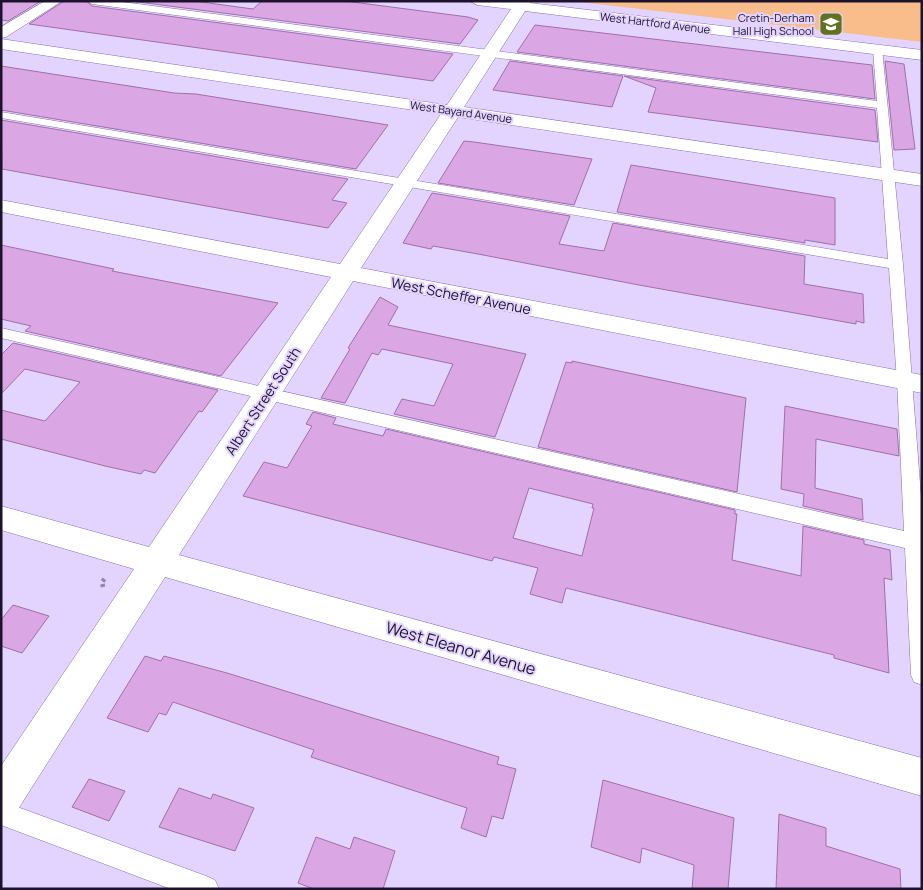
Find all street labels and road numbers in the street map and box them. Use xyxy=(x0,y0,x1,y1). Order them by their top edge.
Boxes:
street label: West Hartford Avenue xyxy=(599,8,712,37)
street label: West Bayard Avenue xyxy=(409,97,514,126)
street label: West Scheffer Avenue xyxy=(390,273,533,318)
street label: Albert Street South xyxy=(221,343,305,458)
street label: West Eleanor Avenue xyxy=(383,616,539,680)

